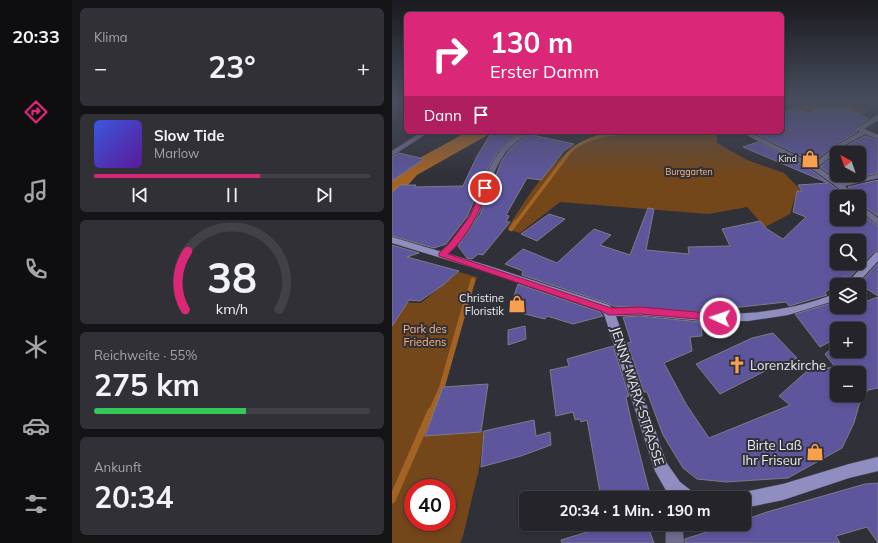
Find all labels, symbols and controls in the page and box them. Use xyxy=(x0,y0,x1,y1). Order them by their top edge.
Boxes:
text: 20:33 xyxy=(12,25,60,48)
text: 130 m xyxy=(490,25,573,60)
icon: right xyxy=(424,28,476,80)
text: Klima xyxy=(94,29,128,45)
text: 23° xyxy=(208,48,256,86)
text: − xyxy=(94,54,107,82)
text: + xyxy=(357,54,370,82)
text: Erster Damm xyxy=(490,60,599,83)
icon: directions xyxy=(22,98,50,126)
icon: arrive xyxy=(470,104,492,126)
text: Dann xyxy=(424,106,462,125)
text: Slow Tide xyxy=(154,126,224,145)
text: Marlow xyxy=(154,145,199,161)
north arrow xyxy=(830,146,866,182)
map controls xyxy=(830,146,866,402)
shop icon: Kind xyxy=(800,149,820,169)
place label: Kind xyxy=(778,153,797,164)
park label: Burggarten xyxy=(665,166,713,177)
pin xyxy=(468,171,502,205)
icon: music xyxy=(22,177,50,205)
icon: arrive xyxy=(474,177,496,199)
icon: previous xyxy=(129,184,151,206)
icon: pause xyxy=(221,184,243,206)
icon: next xyxy=(313,184,335,206)
button: sound xyxy=(830,190,866,226)
button: search xyxy=(830,234,866,270)
text: 38 xyxy=(207,250,257,302)
icon: phone xyxy=(22,255,50,283)
button: layers xyxy=(830,278,866,314)
place label: Christine Floristik xyxy=(459,291,504,318)
shop icon: Christine Floristik xyxy=(507,294,527,314)
position arrow xyxy=(699,297,741,339)
text: km/h xyxy=(216,299,248,317)
park label: Park des Friedens xyxy=(403,322,447,349)
button: + xyxy=(830,322,866,358)
street label: JENNY-MARX-STRASSE xyxy=(608,325,668,467)
icon: climate xyxy=(22,333,50,361)
text: Reichweite · 55% xyxy=(94,347,198,363)
church icon: Lorenzkirche xyxy=(727,355,747,375)
place label: Lorenzkirche xyxy=(750,357,826,373)
text: 275 km xyxy=(94,366,200,404)
button: − xyxy=(830,366,866,402)
icon: car xyxy=(22,412,50,440)
place label: Birte Laß Ihr Friseur xyxy=(742,437,802,468)
shop icon: Birte Laß Ihr Friseur xyxy=(805,442,825,462)
text: Ankunft xyxy=(94,459,142,475)
text: 20:34 xyxy=(94,478,173,516)
speed limit sign: 40 xyxy=(404,479,456,531)
icon: filters xyxy=(22,490,50,518)
text: 20:34 · 1 Min. · 190 m xyxy=(559,501,711,520)

